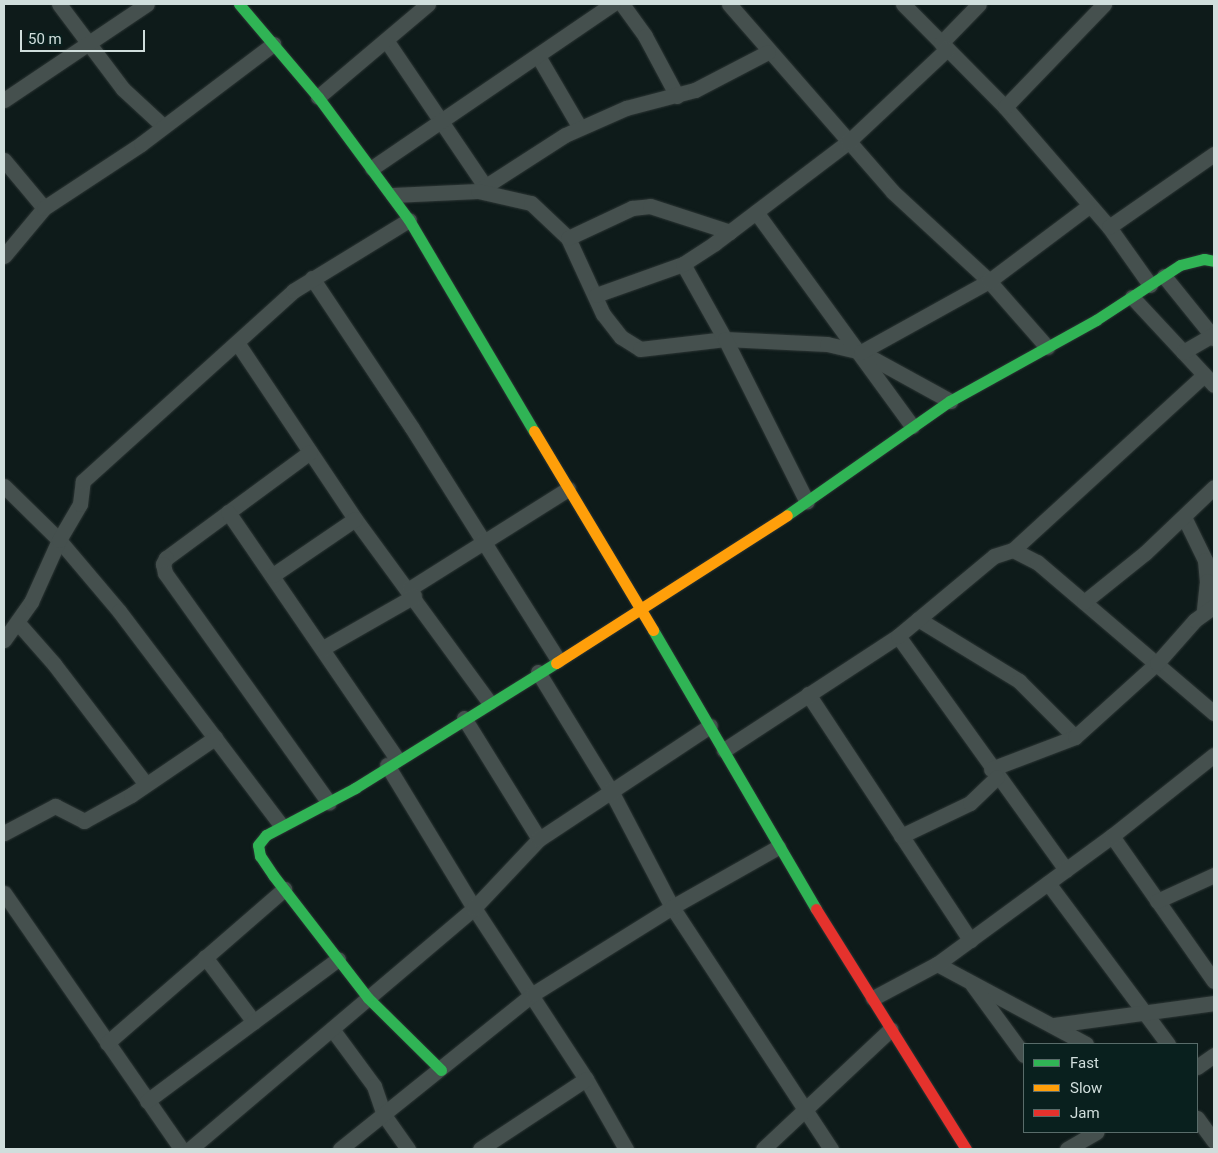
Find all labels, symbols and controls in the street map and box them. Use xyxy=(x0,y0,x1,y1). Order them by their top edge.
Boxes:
scale bar xyxy=(22,20,148,52)
text: 50 m xyxy=(28,30,62,48)
legend xyxy=(1023,1043,1198,1133)
text: Fast xyxy=(1070,1054,1099,1072)
text: Slow xyxy=(1070,1079,1102,1097)
text: Jam xyxy=(1070,1104,1100,1122)

